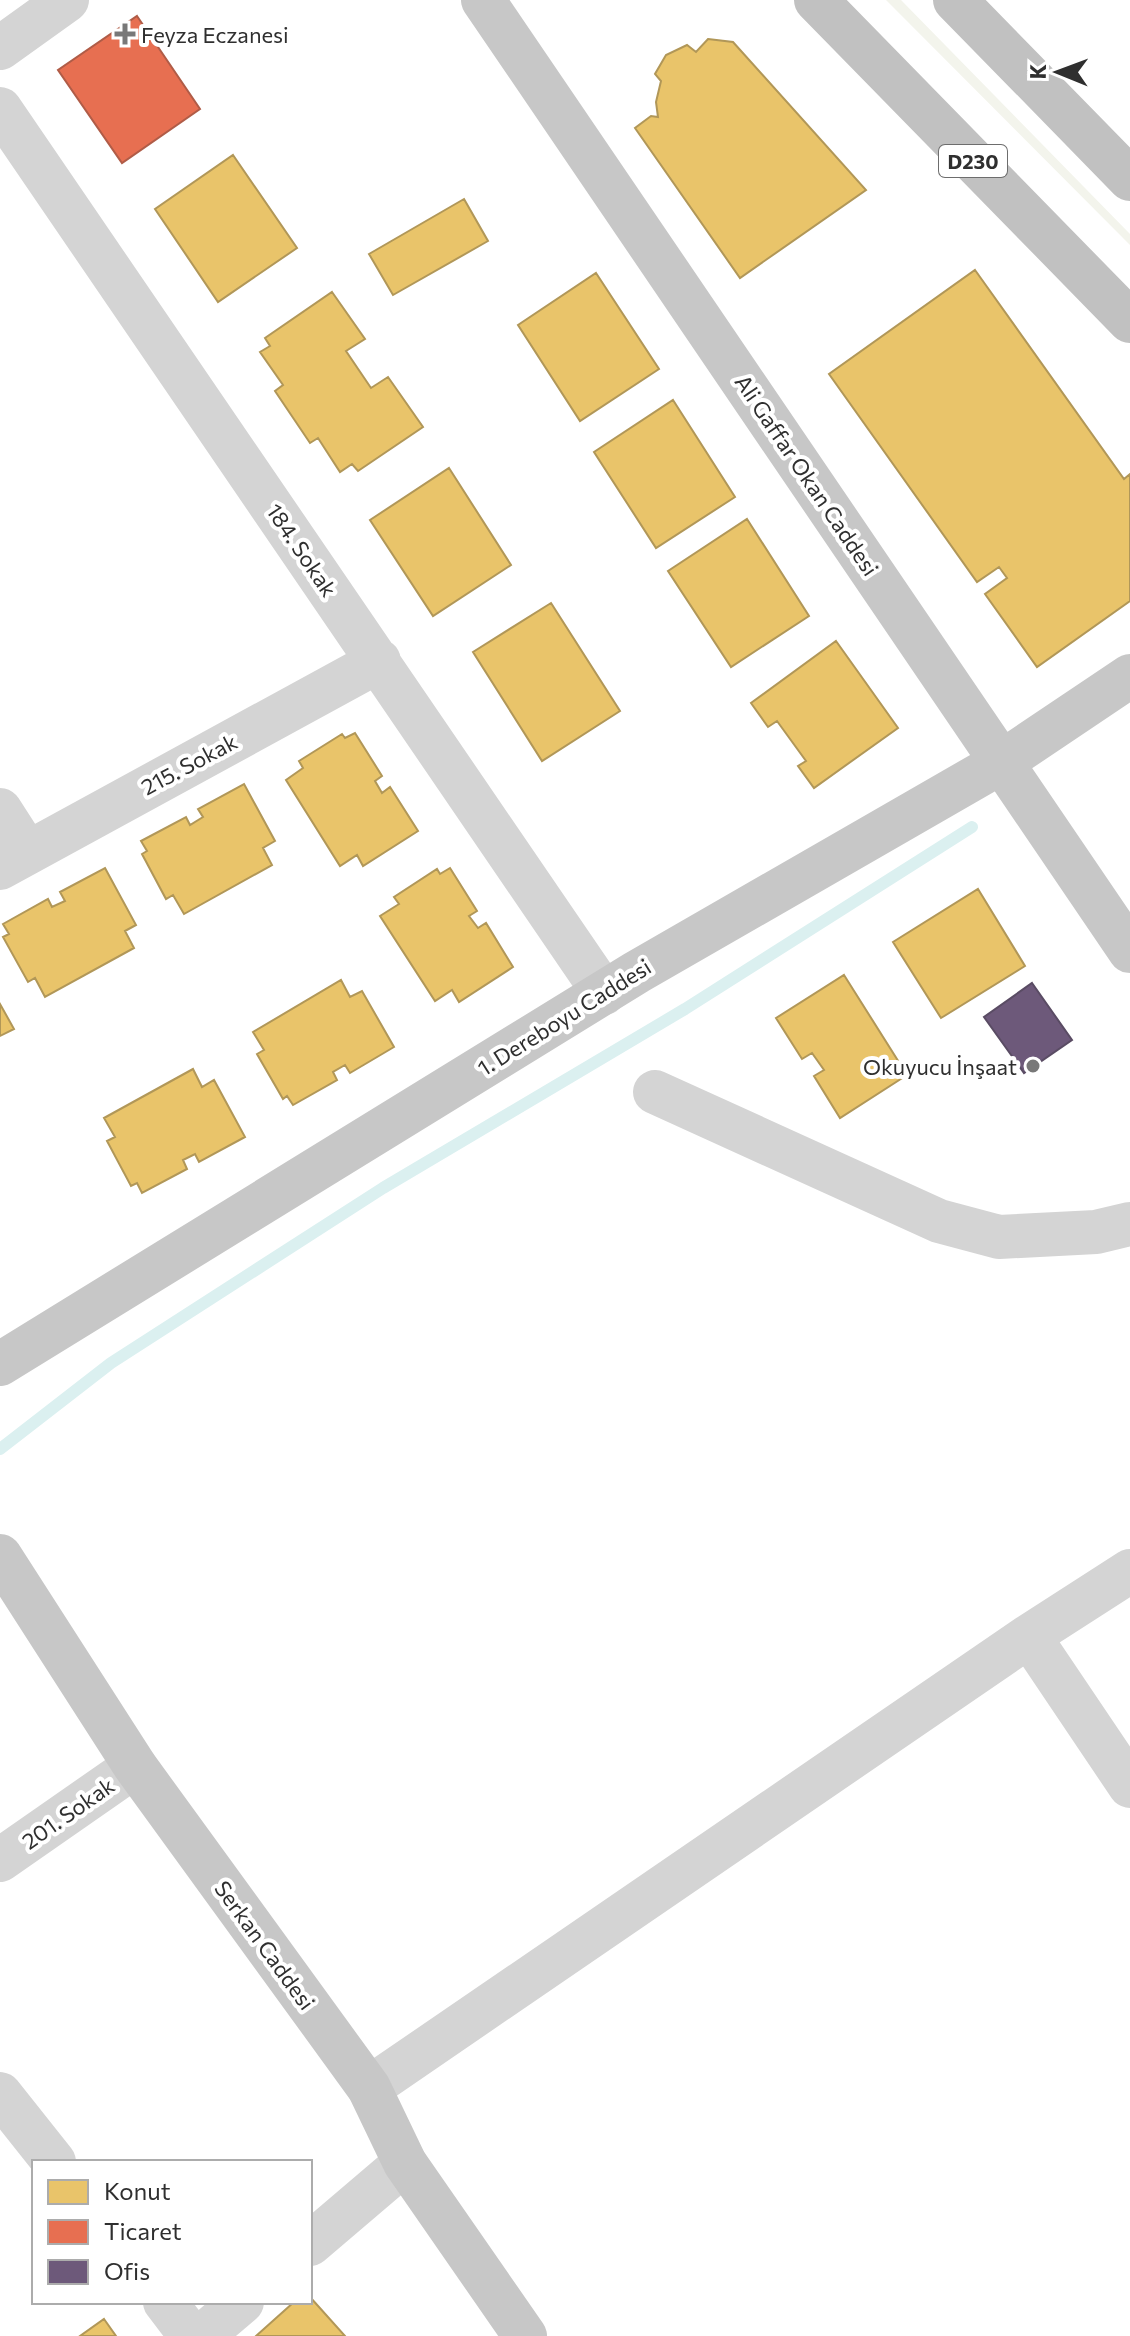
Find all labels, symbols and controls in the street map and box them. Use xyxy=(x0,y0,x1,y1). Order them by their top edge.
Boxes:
place label: Feyza Eczanesi xyxy=(141,21,289,48)
marker: Feyza Eczanesi xyxy=(116,25,134,43)
north arrow xyxy=(1018,32,1098,112)
text: K xyxy=(1024,64,1051,80)
road number: D230 xyxy=(939,145,1007,177)
street label: Ali Gaffar Okan Caddesi xyxy=(730,369,884,581)
street label: 184. Sokak xyxy=(261,498,343,602)
street label: 215. Sokak xyxy=(136,727,242,800)
street label: 1. Dereboyu Caddesi xyxy=(472,953,656,1081)
place label: Okuyucu İnşaat xyxy=(863,1053,1017,1080)
marker: Okuyucu İnşaat xyxy=(1024,1057,1042,1075)
street label: 201. Sokak xyxy=(17,1771,120,1855)
street label: Serkan Caddesi xyxy=(209,1875,321,2015)
legend xyxy=(32,2160,312,2304)
text: Konut xyxy=(104,2176,171,2205)
text: Ticaret xyxy=(104,2216,182,2245)
text: Ofis xyxy=(104,2256,150,2285)

